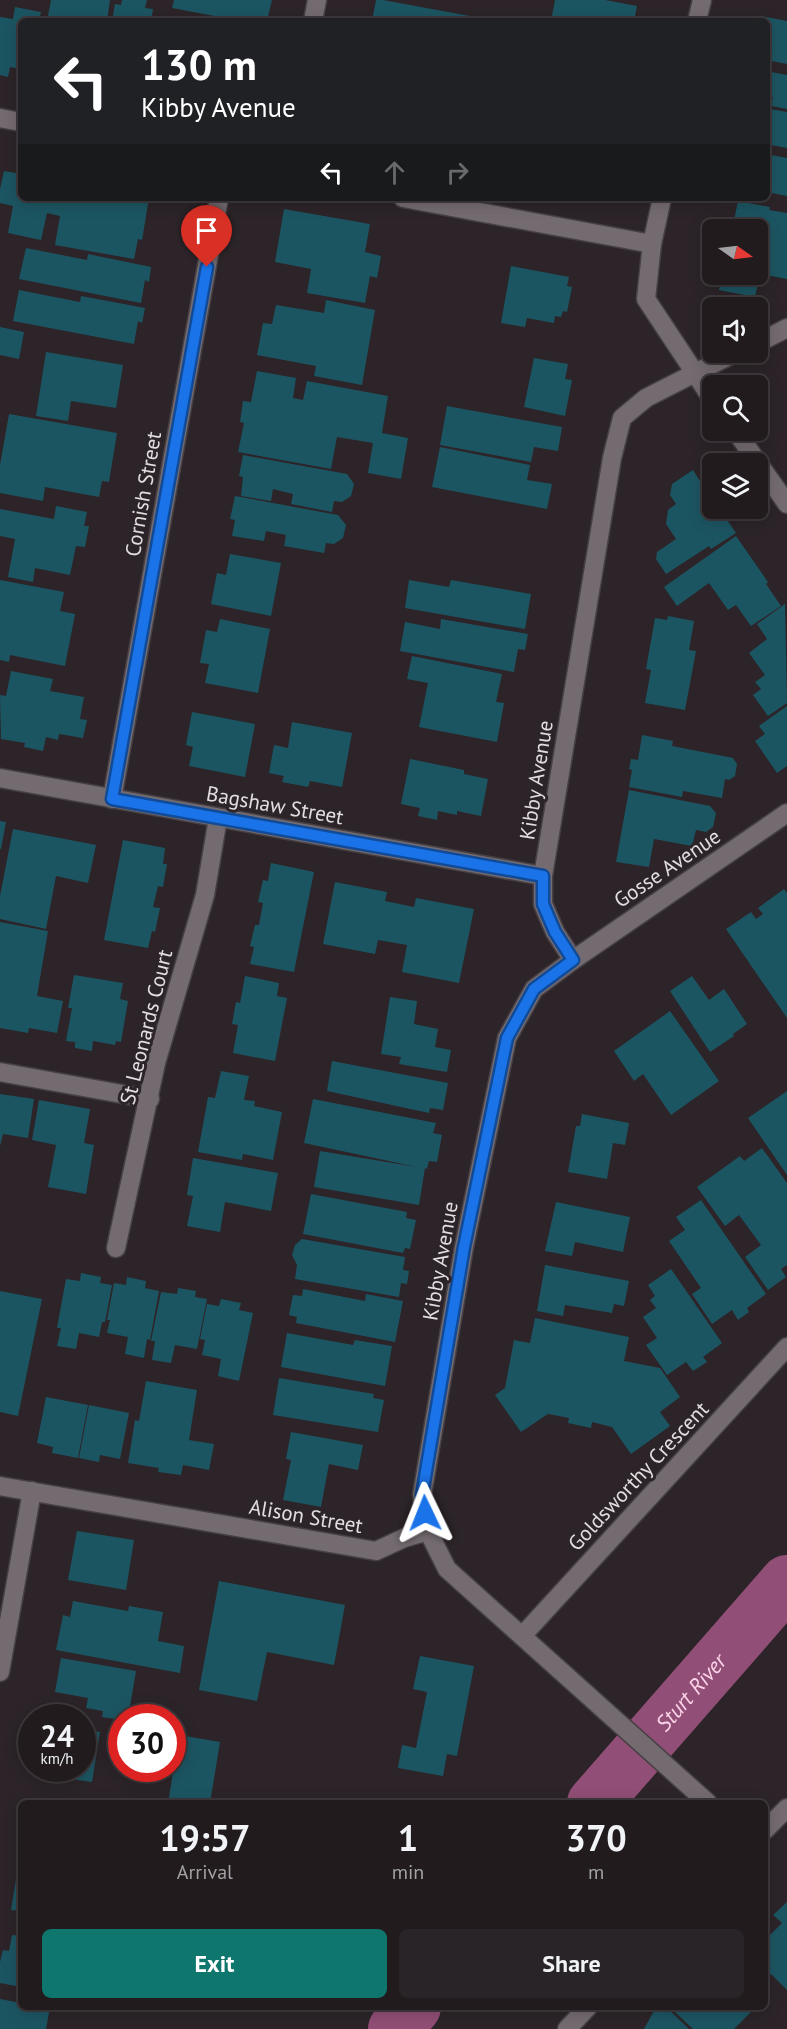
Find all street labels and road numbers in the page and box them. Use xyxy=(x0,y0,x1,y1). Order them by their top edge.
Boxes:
street label: Cornish Street xyxy=(119,429,167,559)
street label: Kibby Avenue xyxy=(513,718,559,842)
street label: Bagshaw Street xyxy=(204,780,346,830)
street label: Gosse Avenue xyxy=(608,822,726,914)
street label: St Leonards Court xyxy=(114,947,178,1107)
street label: Kibby Avenue xyxy=(416,1199,464,1323)
street label: Goldsworthy Crescent xyxy=(562,1396,714,1556)
street label: Alison Street xyxy=(247,1493,365,1539)

